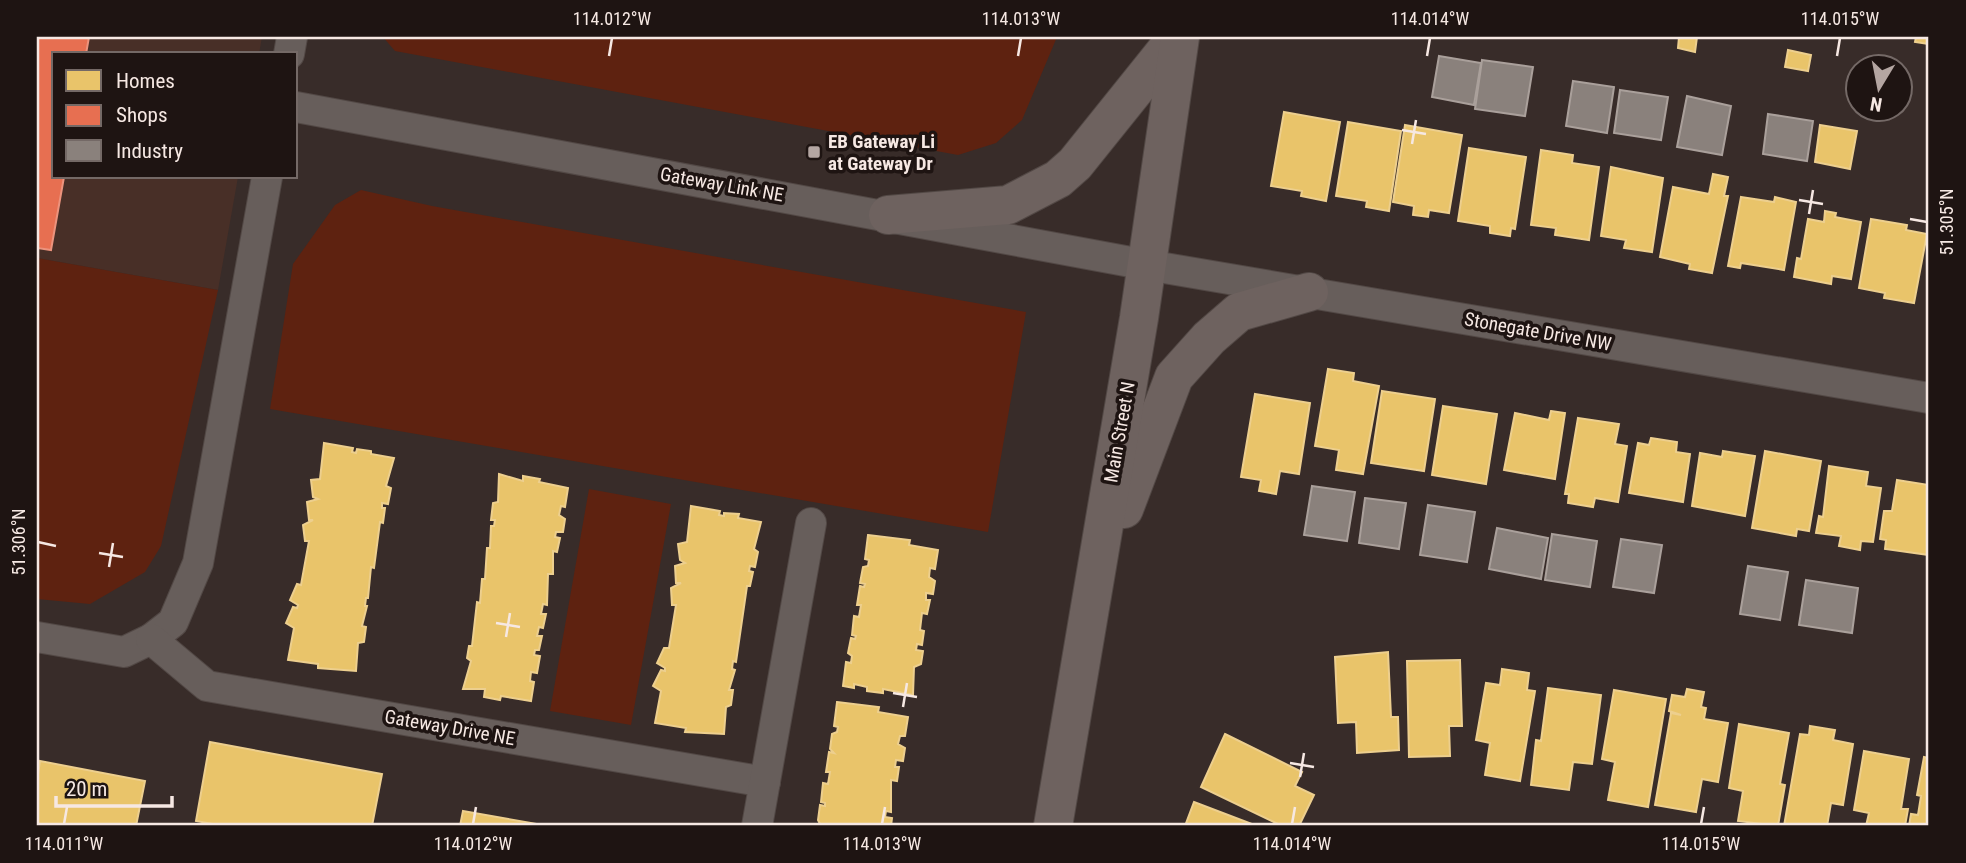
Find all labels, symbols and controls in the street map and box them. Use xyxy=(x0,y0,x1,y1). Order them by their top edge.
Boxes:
text: 114.012°W xyxy=(573,8,652,29)
text: 114.013°W xyxy=(982,8,1061,29)
text: 114.014°W xyxy=(1391,8,1470,29)
text: 114.015°W xyxy=(1801,8,1880,29)
legend xyxy=(52,52,298,178)
north arrow xyxy=(1843,52,1913,122)
text: Homes xyxy=(116,69,175,93)
text: N xyxy=(1868,92,1884,117)
text: Shops xyxy=(116,103,168,127)
place label: EB Gateway Li at Gateway Dr xyxy=(828,130,935,175)
text: Industry xyxy=(116,139,183,163)
marker: EB Gateway Li at Gateway Dr xyxy=(806,144,822,160)
street label: Gateway Link NE xyxy=(658,162,786,207)
text: 51.305°N xyxy=(1936,188,1957,256)
street label: Stonegate Drive NW xyxy=(1463,307,1613,356)
street label: Main Street N xyxy=(1099,380,1140,484)
text: 51.306°N xyxy=(8,508,29,576)
street label: Gateway Drive NE xyxy=(383,705,517,750)
scale bar xyxy=(56,765,172,809)
text: 20 m xyxy=(66,777,107,801)
text: 114.011°W xyxy=(25,833,104,854)
text: 114.012°W xyxy=(434,833,513,854)
text: 114.013°W xyxy=(843,833,922,854)
text: 114.014°W xyxy=(1253,833,1332,854)
text: 114.015°W xyxy=(1662,833,1741,854)

